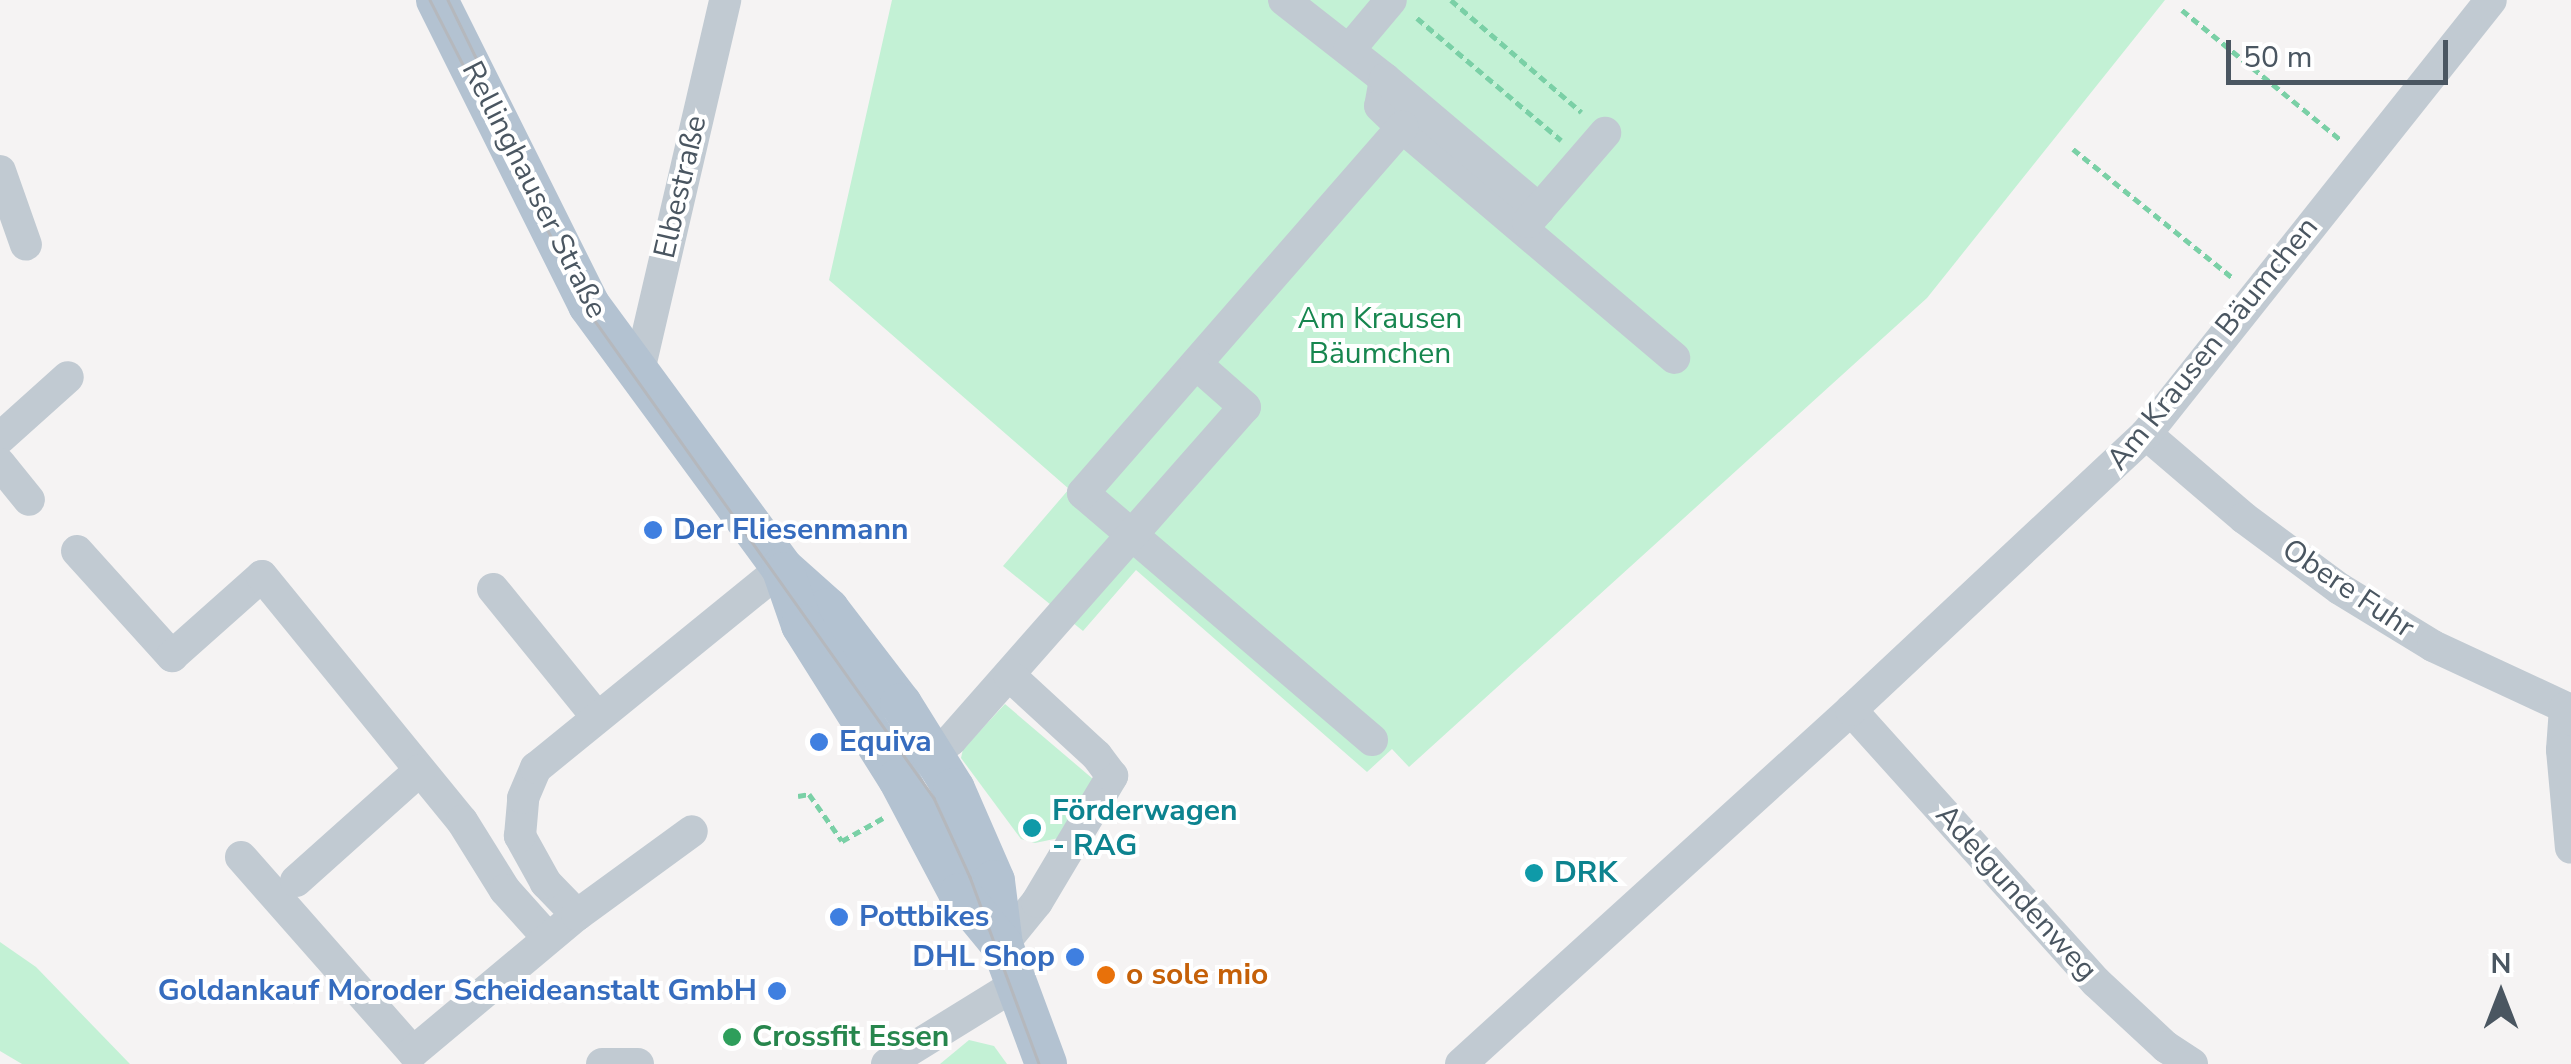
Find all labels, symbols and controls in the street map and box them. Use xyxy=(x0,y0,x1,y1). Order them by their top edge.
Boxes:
scale bar xyxy=(2231,20,2454,82)
text: 50 m xyxy=(2243,37,2312,78)
street label: Rellinghauser Straße xyxy=(454,56,614,324)
street label: Elbestraße xyxy=(647,112,715,262)
street label: Am Krausen Bäumchen xyxy=(2100,210,2326,478)
park label: Am Krausen Bäumchen xyxy=(1298,301,1462,372)
place label: Der Fliesenmann xyxy=(673,512,909,548)
marker: Der Fliesenmann xyxy=(642,519,664,541)
street label: Obere Fuhr xyxy=(2275,532,2421,646)
place label: Equiva xyxy=(839,724,932,760)
marker: Equiva xyxy=(808,731,830,753)
place label: Förderwagen - RAG xyxy=(1052,793,1238,864)
street label: Adelgundenweg xyxy=(1928,798,2104,988)
marker: Förderwagen - RAG xyxy=(1021,817,1043,839)
place label: DRK xyxy=(1554,855,1617,891)
marker: DRK xyxy=(1523,862,1545,884)
place label: Pottbikes xyxy=(859,899,989,935)
marker: Pottbikes xyxy=(828,906,850,928)
place label: DHL Shop xyxy=(912,939,1055,975)
north arrow xyxy=(2451,944,2551,1044)
text: N xyxy=(2491,945,2511,983)
marker: DHL Shop xyxy=(1064,946,1086,968)
place label: o sole mio xyxy=(1126,957,1268,993)
marker: o sole mio xyxy=(1095,964,1117,986)
place label: Goldankauf Moroder Scheideanstalt GmbH xyxy=(158,973,757,1009)
marker: Goldankauf Moroder Scheideanstalt GmbH xyxy=(766,980,788,1002)
place label: Crossfit Essen xyxy=(752,1019,949,1055)
marker: Crossfit Essen xyxy=(721,1026,743,1048)

